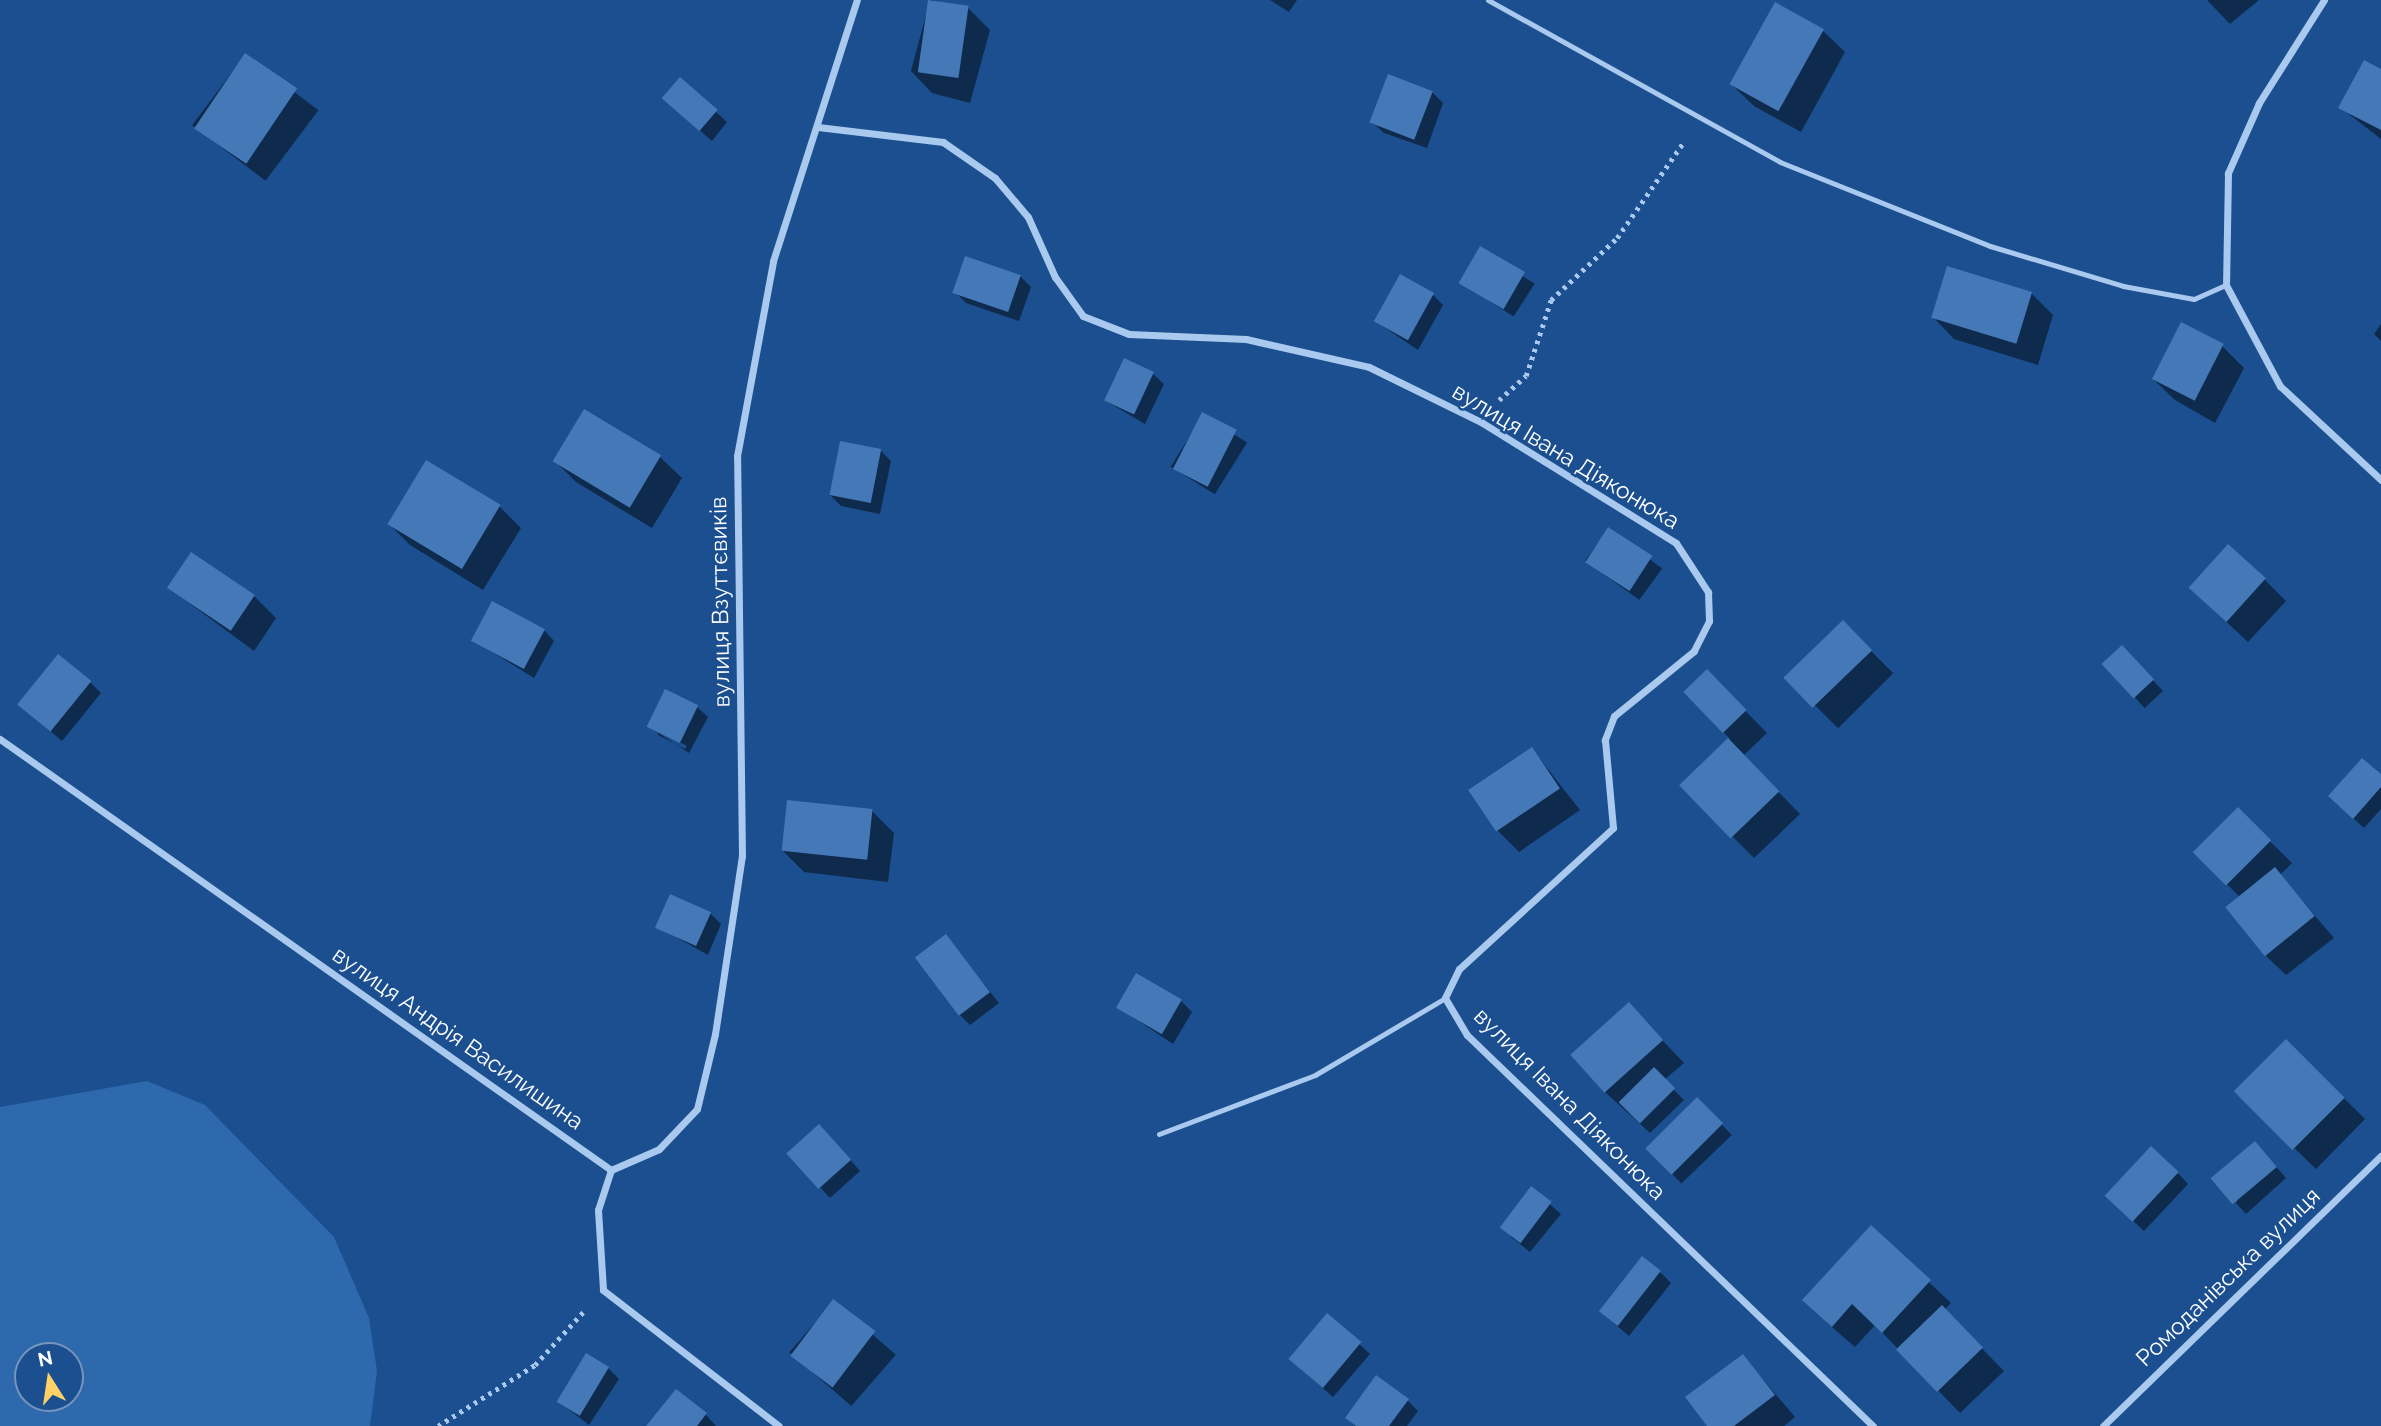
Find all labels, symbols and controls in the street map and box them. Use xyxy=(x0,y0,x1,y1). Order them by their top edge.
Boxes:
street label: вулиця Івана Діяконюка xyxy=(1448,377,1684,535)
street label: вулиця Взуттєвиків xyxy=(704,496,736,708)
street label: вулиця Андрія Василишина xyxy=(327,940,589,1136)
street label: вулиця Івана Діяконюка xyxy=(1468,1002,1672,1206)
street label: Ромоданівська вулиця xyxy=(2130,1182,2326,1372)
north arrow xyxy=(14,1342,84,1412)
text: N xyxy=(36,1346,54,1371)

